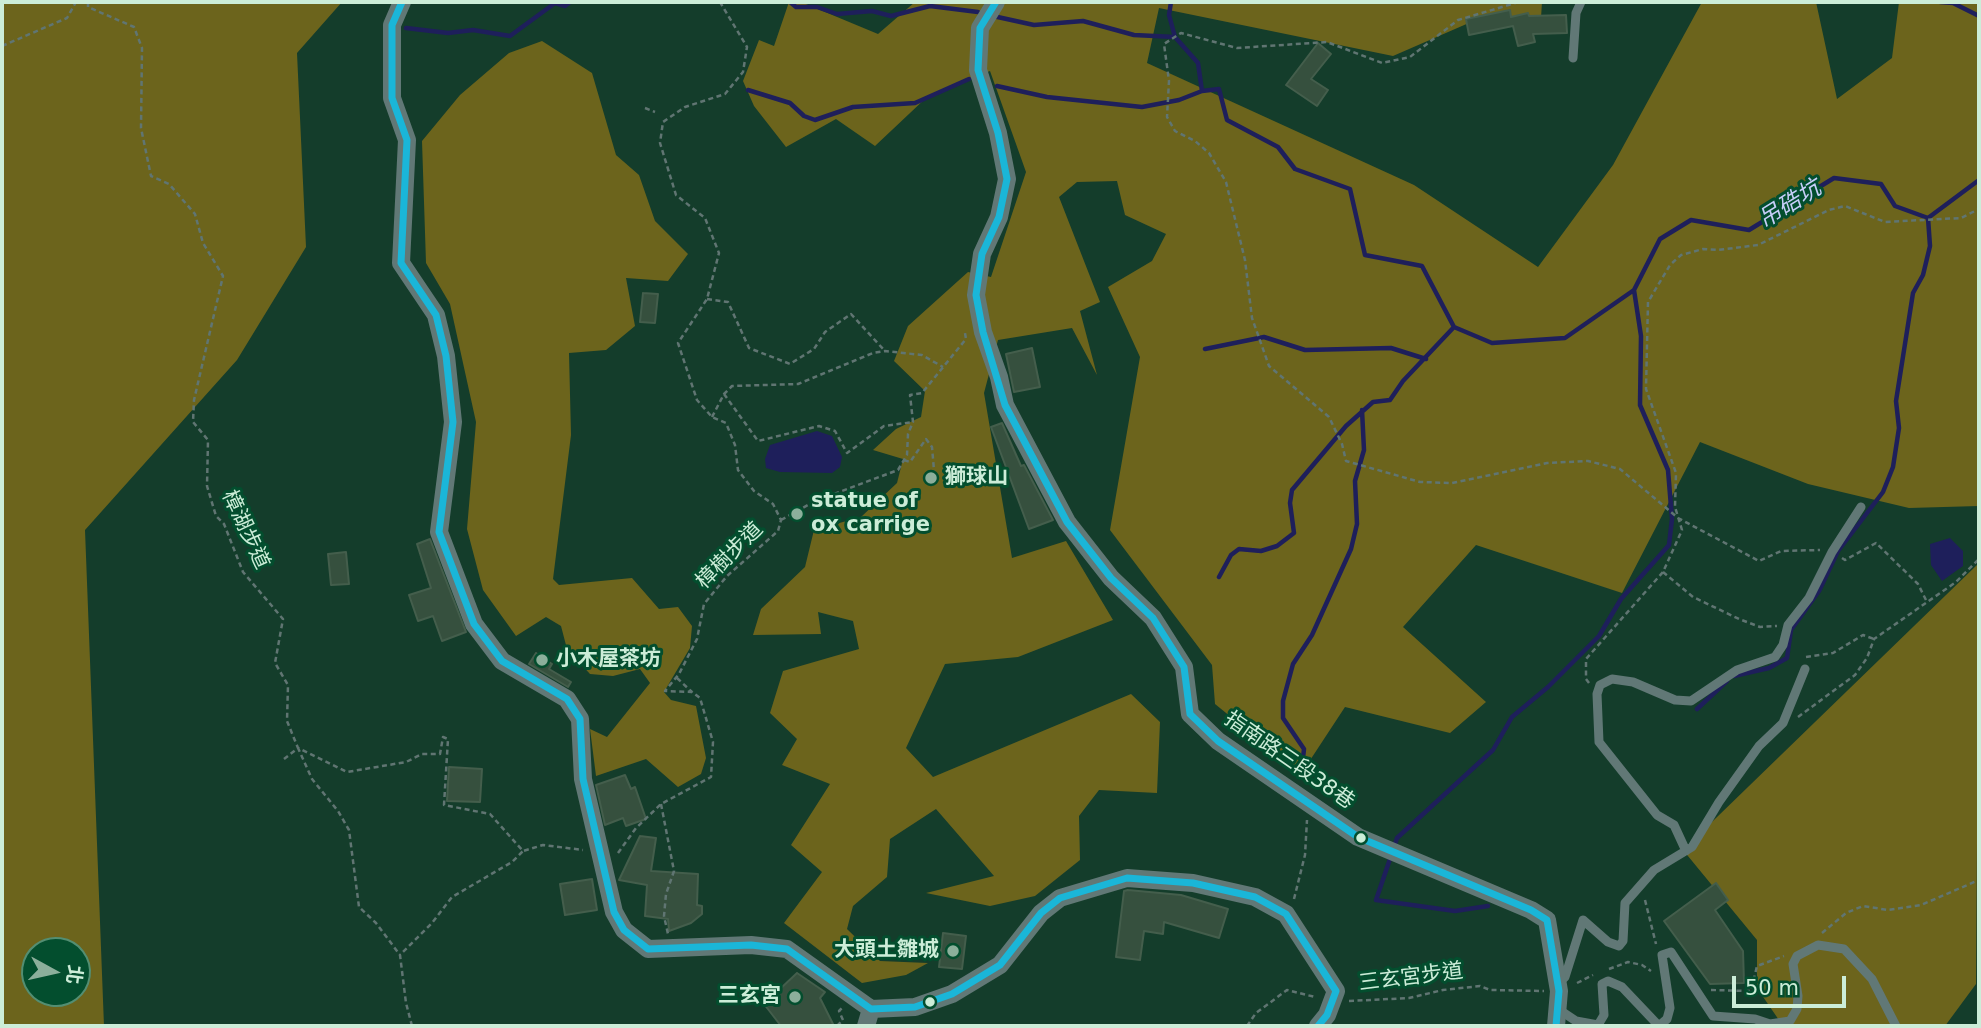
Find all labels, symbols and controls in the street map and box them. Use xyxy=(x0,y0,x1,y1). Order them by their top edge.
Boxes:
water label: 吊硞坑 xyxy=(1753,175,1827,235)
place label: 獅球山 xyxy=(945,465,1008,491)
marker: 獅球山 xyxy=(923,470,939,486)
street label: 樟湖步道 xyxy=(216,487,274,573)
place label: statue of ox carrige xyxy=(811,489,930,539)
marker: statue of ox carrige xyxy=(789,506,805,522)
street label: 樟樹步道 xyxy=(691,517,769,595)
place label: 小木屋茶坊 xyxy=(556,647,661,673)
marker: 小木屋茶坊 xyxy=(534,652,550,668)
street label: 指南路三段38巷 xyxy=(1219,707,1359,815)
unlabelled marker xyxy=(1354,831,1368,845)
north arrow xyxy=(21,937,91,1007)
place label: 大頭土雛城 xyxy=(834,938,939,964)
marker: 大頭土雛城 xyxy=(945,943,961,959)
street label: 三玄宮步道 xyxy=(1357,959,1465,997)
scale bar xyxy=(1736,962,1850,1006)
text: 北 xyxy=(63,964,87,986)
text: 50 m xyxy=(1745,976,1799,1000)
place label: 三玄宮 xyxy=(718,984,781,1010)
marker: 三玄宮 xyxy=(787,989,803,1005)
unlabelled marker xyxy=(923,995,937,1009)

